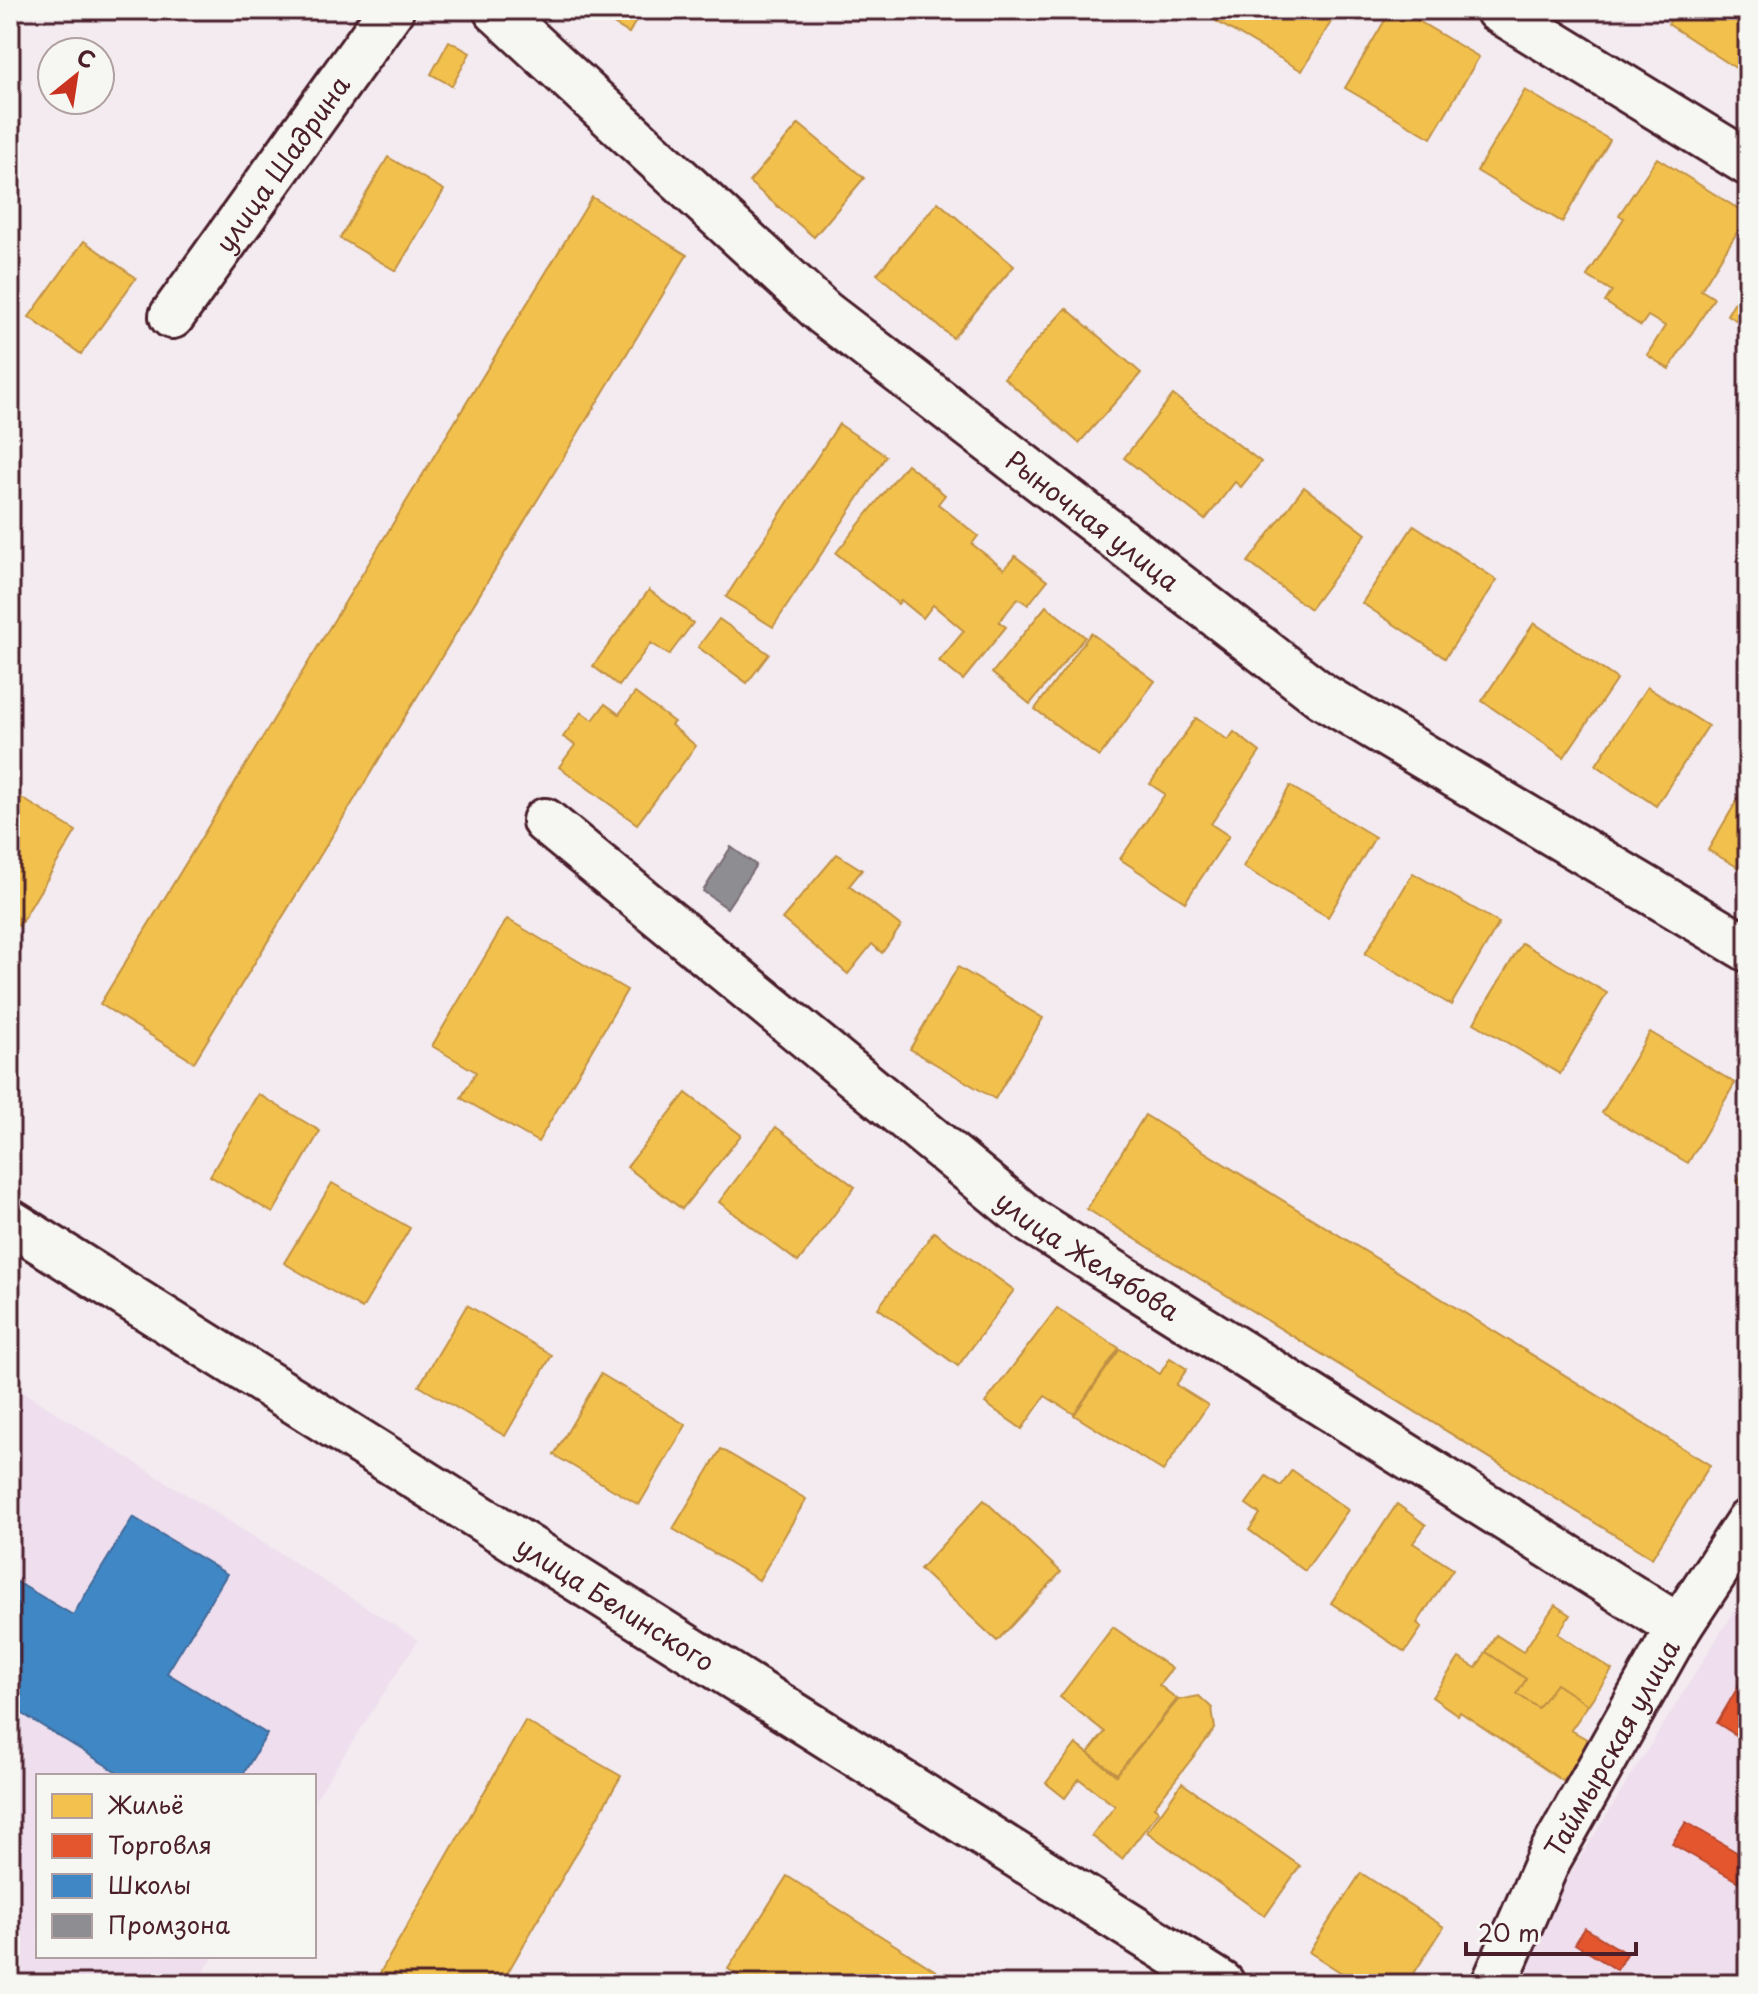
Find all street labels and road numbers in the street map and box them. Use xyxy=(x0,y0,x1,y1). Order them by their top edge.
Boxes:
street label: улица Шадрина xyxy=(205,66,359,260)
street label: Рыночная улица xyxy=(998,440,1189,600)
street label: улица Желябова xyxy=(988,1181,1189,1330)
street label: улица Белинского xyxy=(509,1526,723,1680)
street label: Таймырская улица xyxy=(1534,1631,1688,1864)

